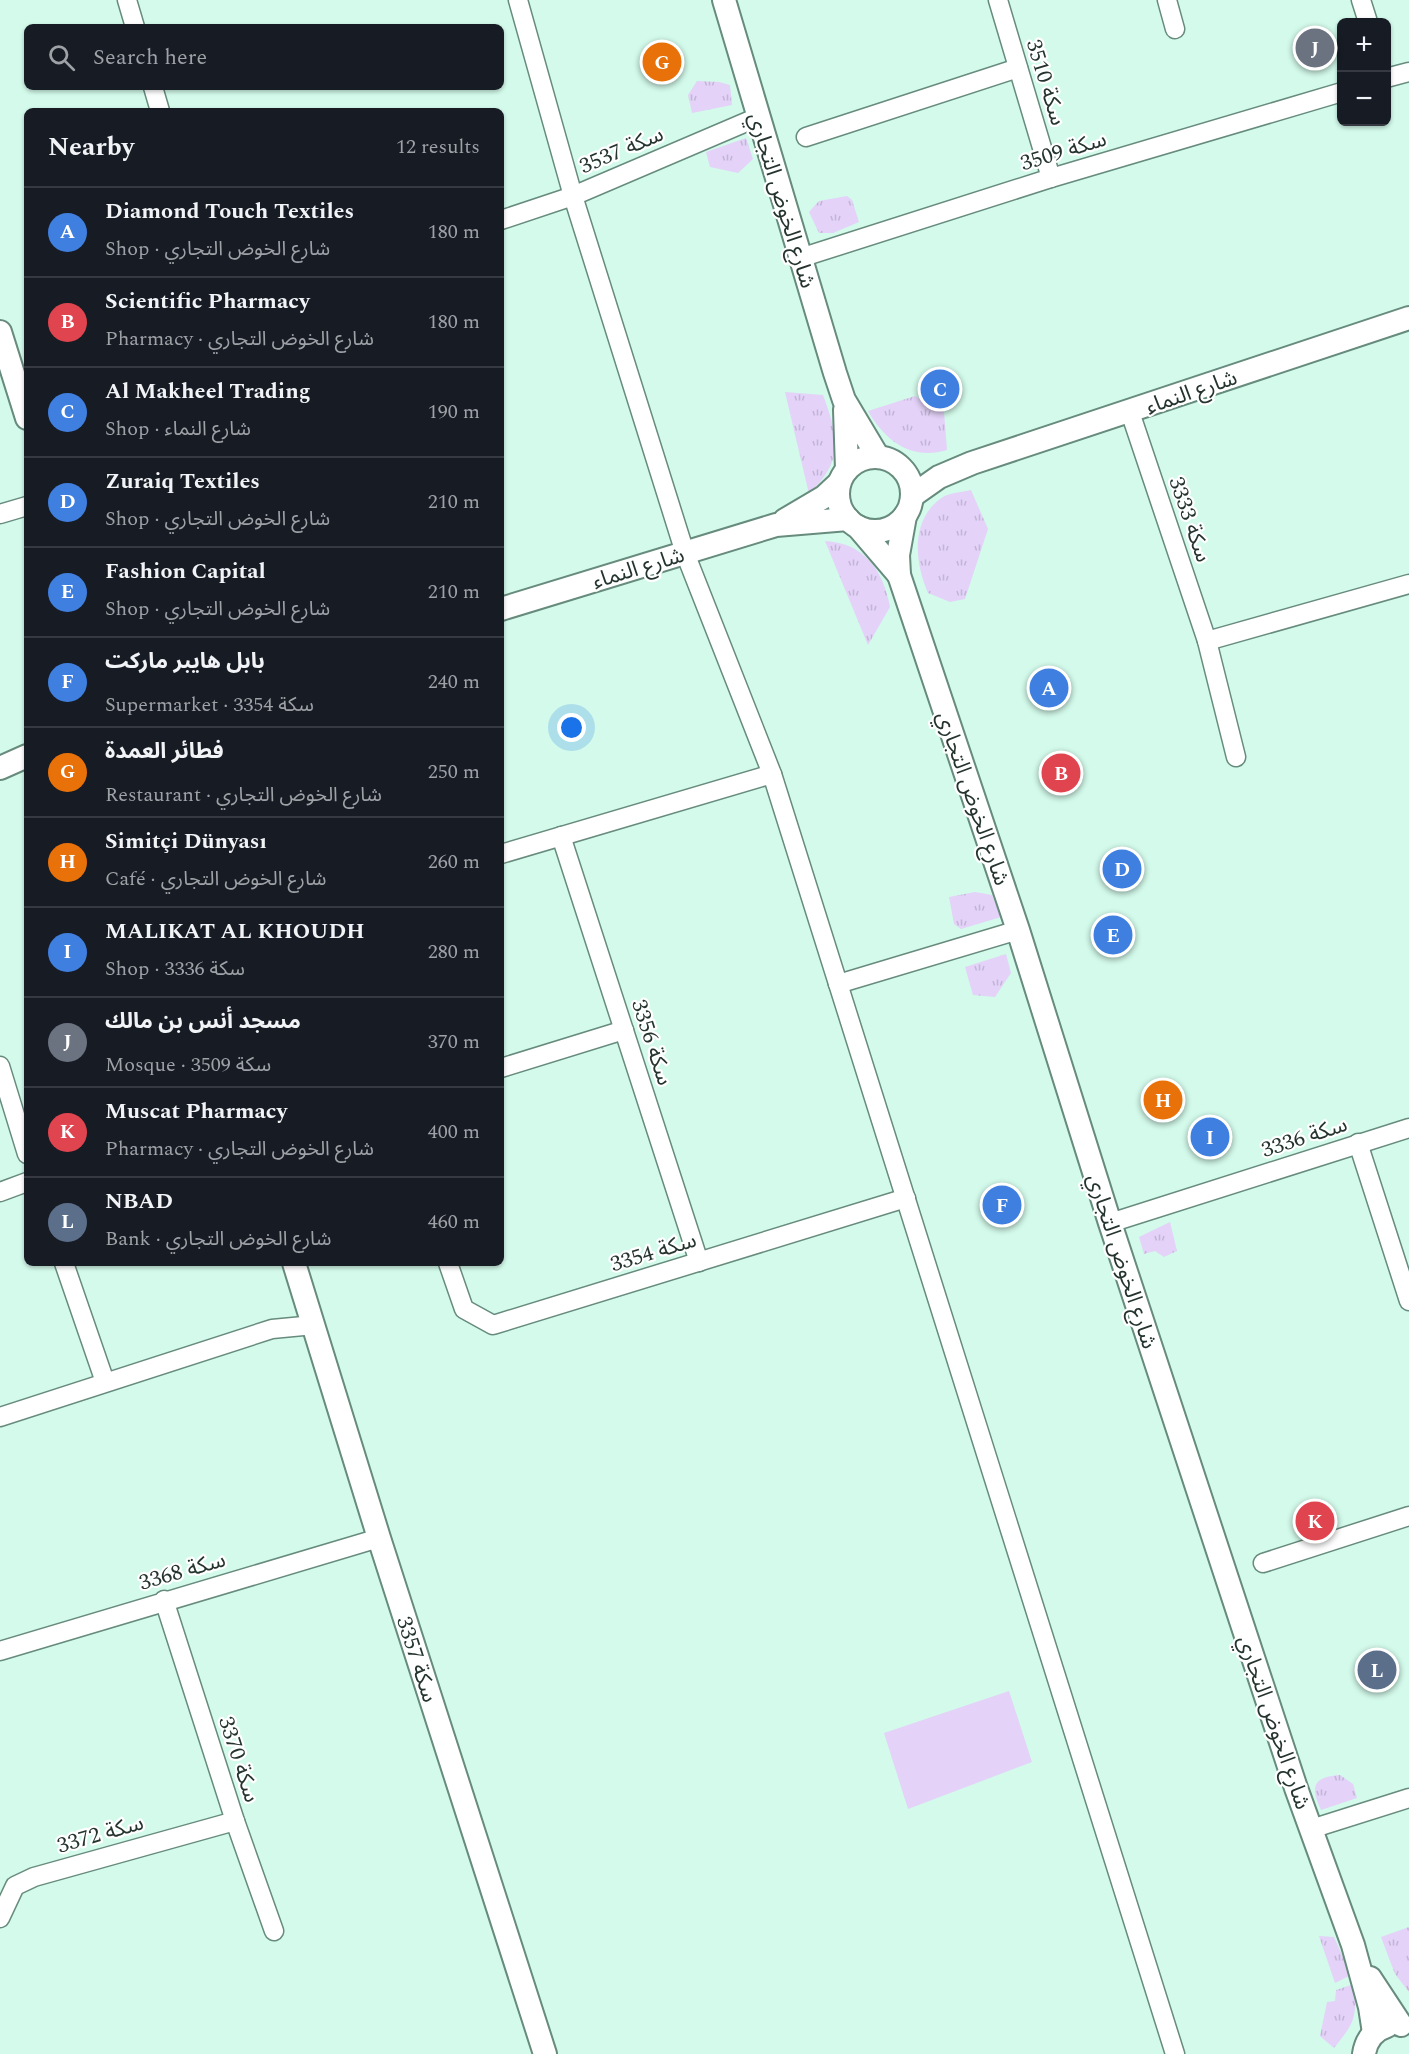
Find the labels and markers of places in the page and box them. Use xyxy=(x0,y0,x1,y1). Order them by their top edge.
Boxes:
pin: J xyxy=(1296,26,1334,70)
pin: G xyxy=(642,40,682,84)
pin: C xyxy=(920,366,960,412)
pin: A xyxy=(1030,666,1068,710)
pin: B xyxy=(1042,750,1080,796)
pin: D xyxy=(1102,846,1142,892)
pin: E xyxy=(1094,912,1132,958)
pin: H xyxy=(1144,1078,1182,1122)
pin: I xyxy=(1190,1114,1230,1160)
pin: F xyxy=(982,1182,1022,1228)
pin: K xyxy=(1296,1498,1334,1544)
pin: L xyxy=(1358,1648,1396,1692)

